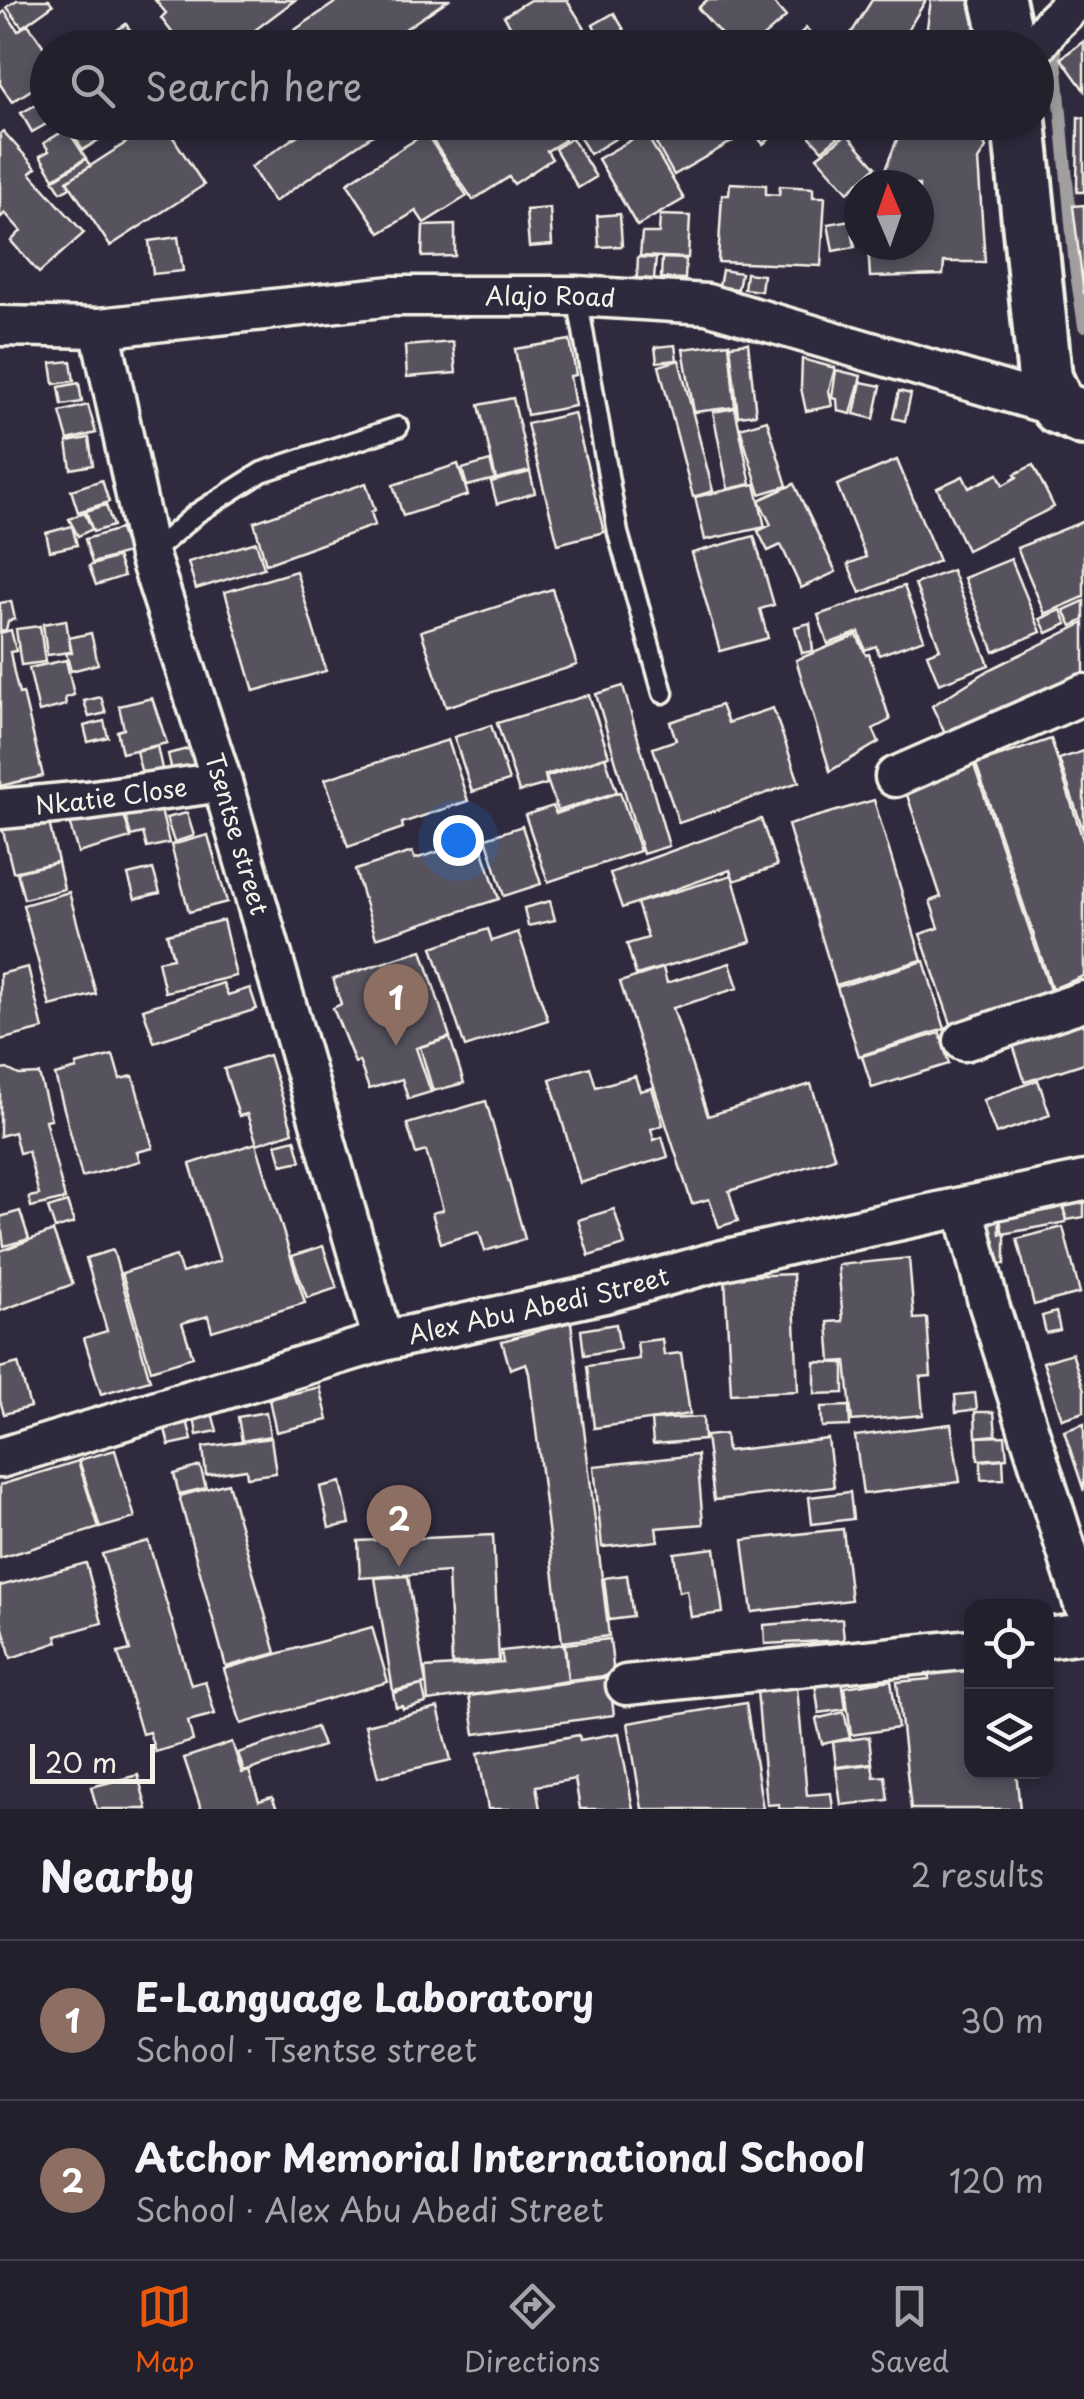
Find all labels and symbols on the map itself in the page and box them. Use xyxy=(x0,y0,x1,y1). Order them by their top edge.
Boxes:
north arrow xyxy=(844,170,934,260)
street label: Alajo Road xyxy=(485,276,617,316)
street label: Tsentse street xyxy=(196,748,279,919)
street label: Nkatie Close xyxy=(34,767,189,824)
your location xyxy=(433,815,484,866)
pin: 1 xyxy=(364,964,428,1046)
street label: Alex Abu Abedi Street xyxy=(404,1256,673,1353)
pin: 2 xyxy=(366,1484,432,1567)
scale bar xyxy=(30,1739,155,1784)

